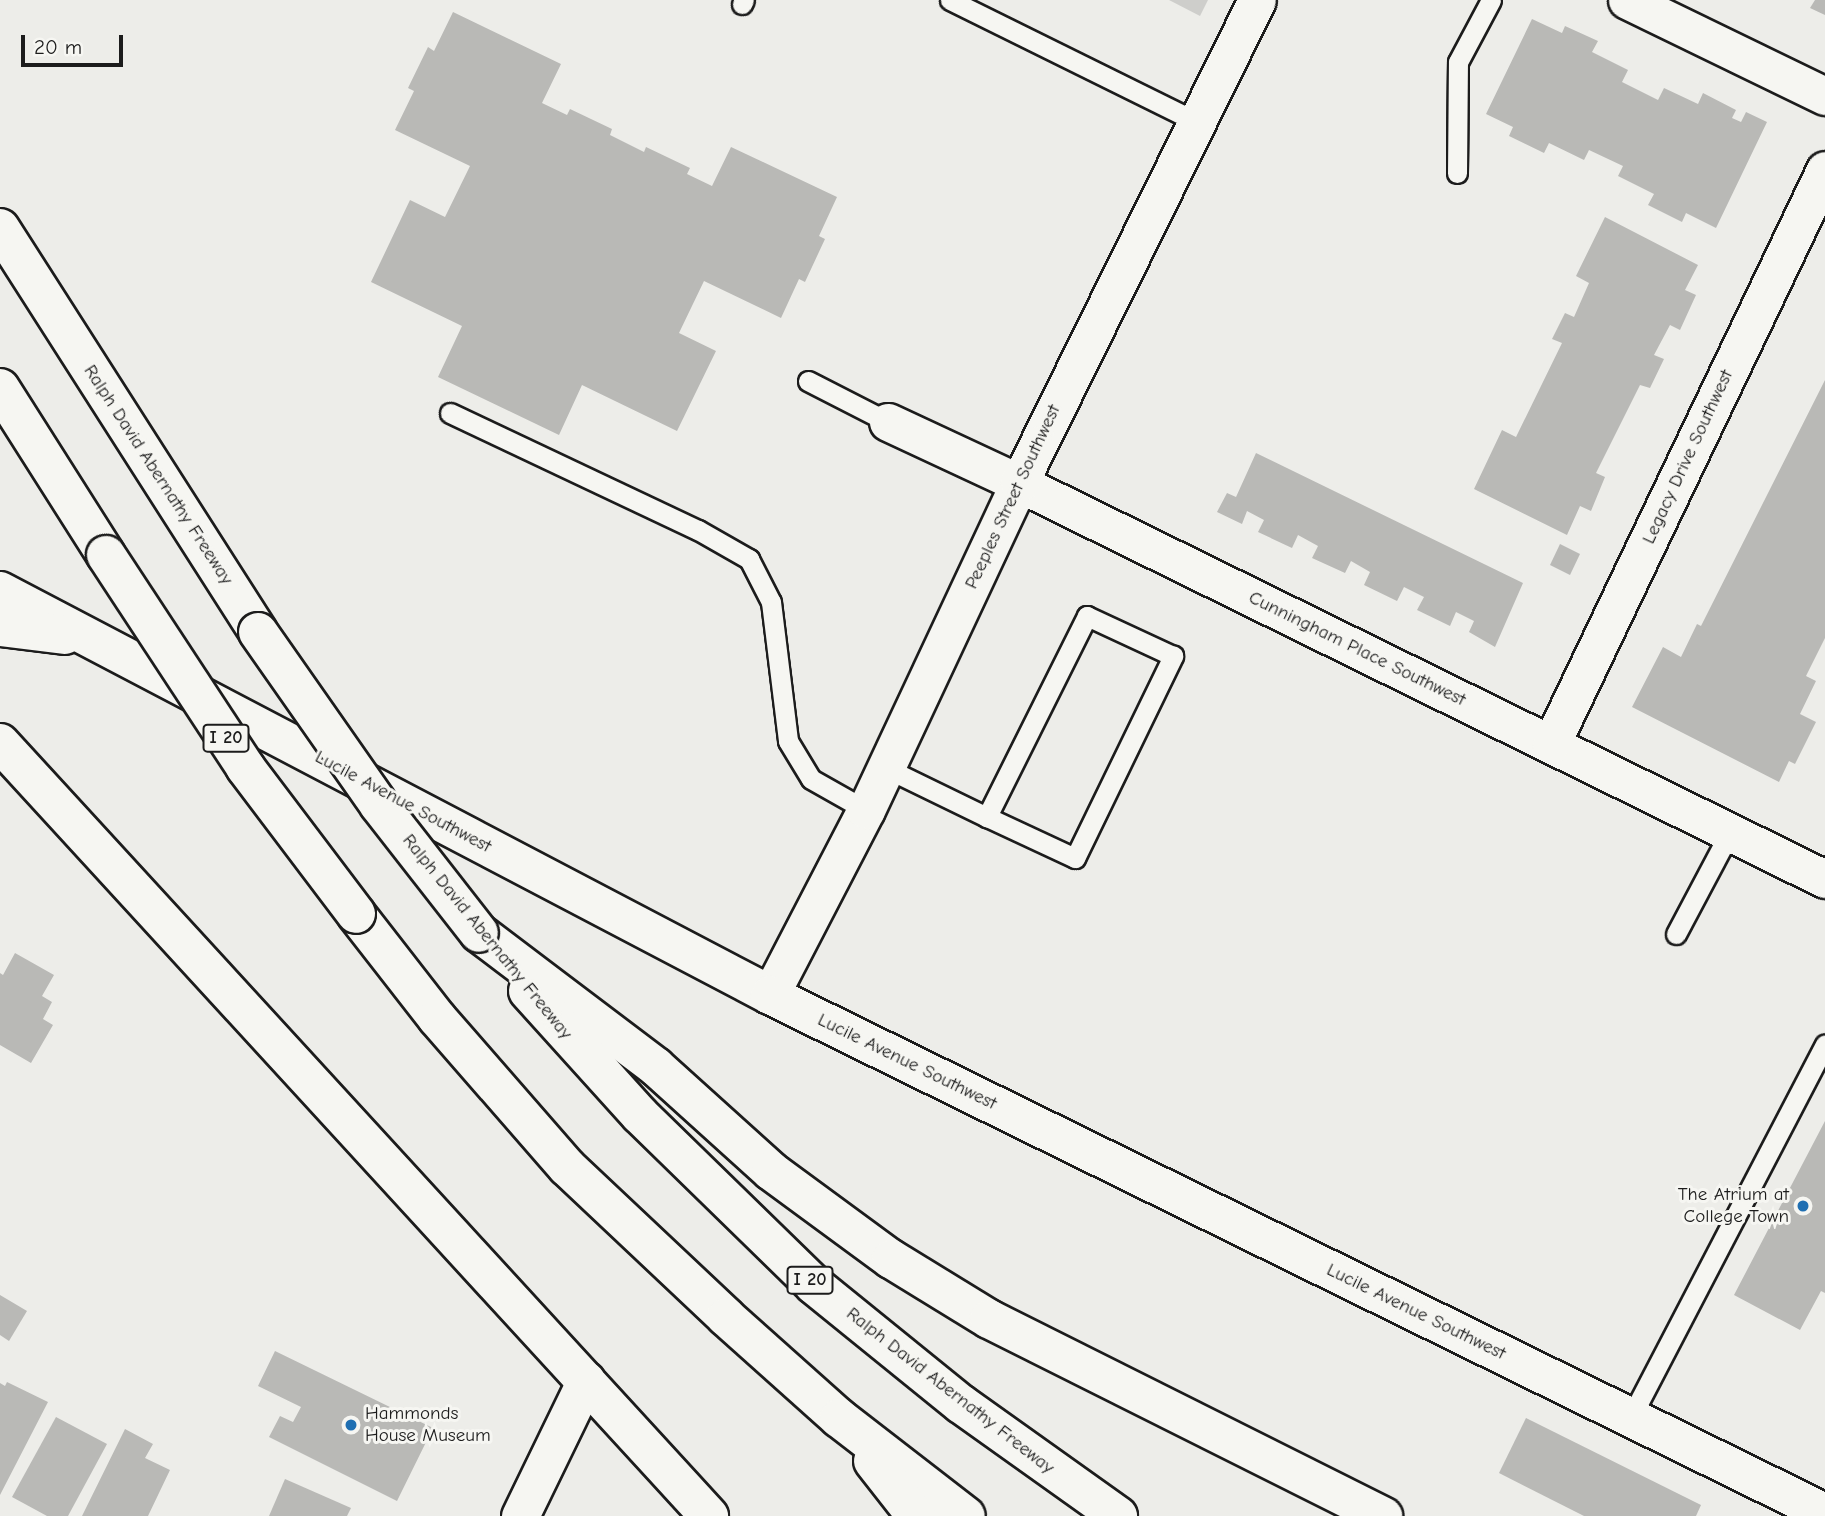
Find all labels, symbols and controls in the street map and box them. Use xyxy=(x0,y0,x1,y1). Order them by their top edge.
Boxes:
scale bar xyxy=(24,21,126,65)
text: 20 m xyxy=(34,35,82,59)
street label: Ralph David Abernathy Freeway xyxy=(78,361,238,589)
street label: Legacy Drive Southwest xyxy=(1638,366,1738,548)
street label: Peeples Street Southwest xyxy=(960,401,1066,593)
street label: Cunningham Place Southwest xyxy=(1245,586,1469,712)
road number: I 20 xyxy=(202,724,250,752)
street label: Lucile Avenue Southwest xyxy=(311,746,495,858)
street label: Ralph David Abernathy Freeway xyxy=(397,830,577,1044)
street label: Lucile Avenue Southwest xyxy=(814,1009,1000,1115)
place label: The Atrium at College Town xyxy=(1678,1184,1789,1228)
marker: The Atrium at College Town xyxy=(1795,1198,1811,1214)
street label: Lucile Avenue Southwest xyxy=(1323,1259,1509,1365)
road number: I 20 xyxy=(786,1266,834,1294)
street label: Ralph David Abernathy Freeway xyxy=(841,1303,1059,1479)
place label: Hammonds House Museum xyxy=(365,1403,491,1447)
marker: Hammonds House Museum xyxy=(343,1417,359,1433)

